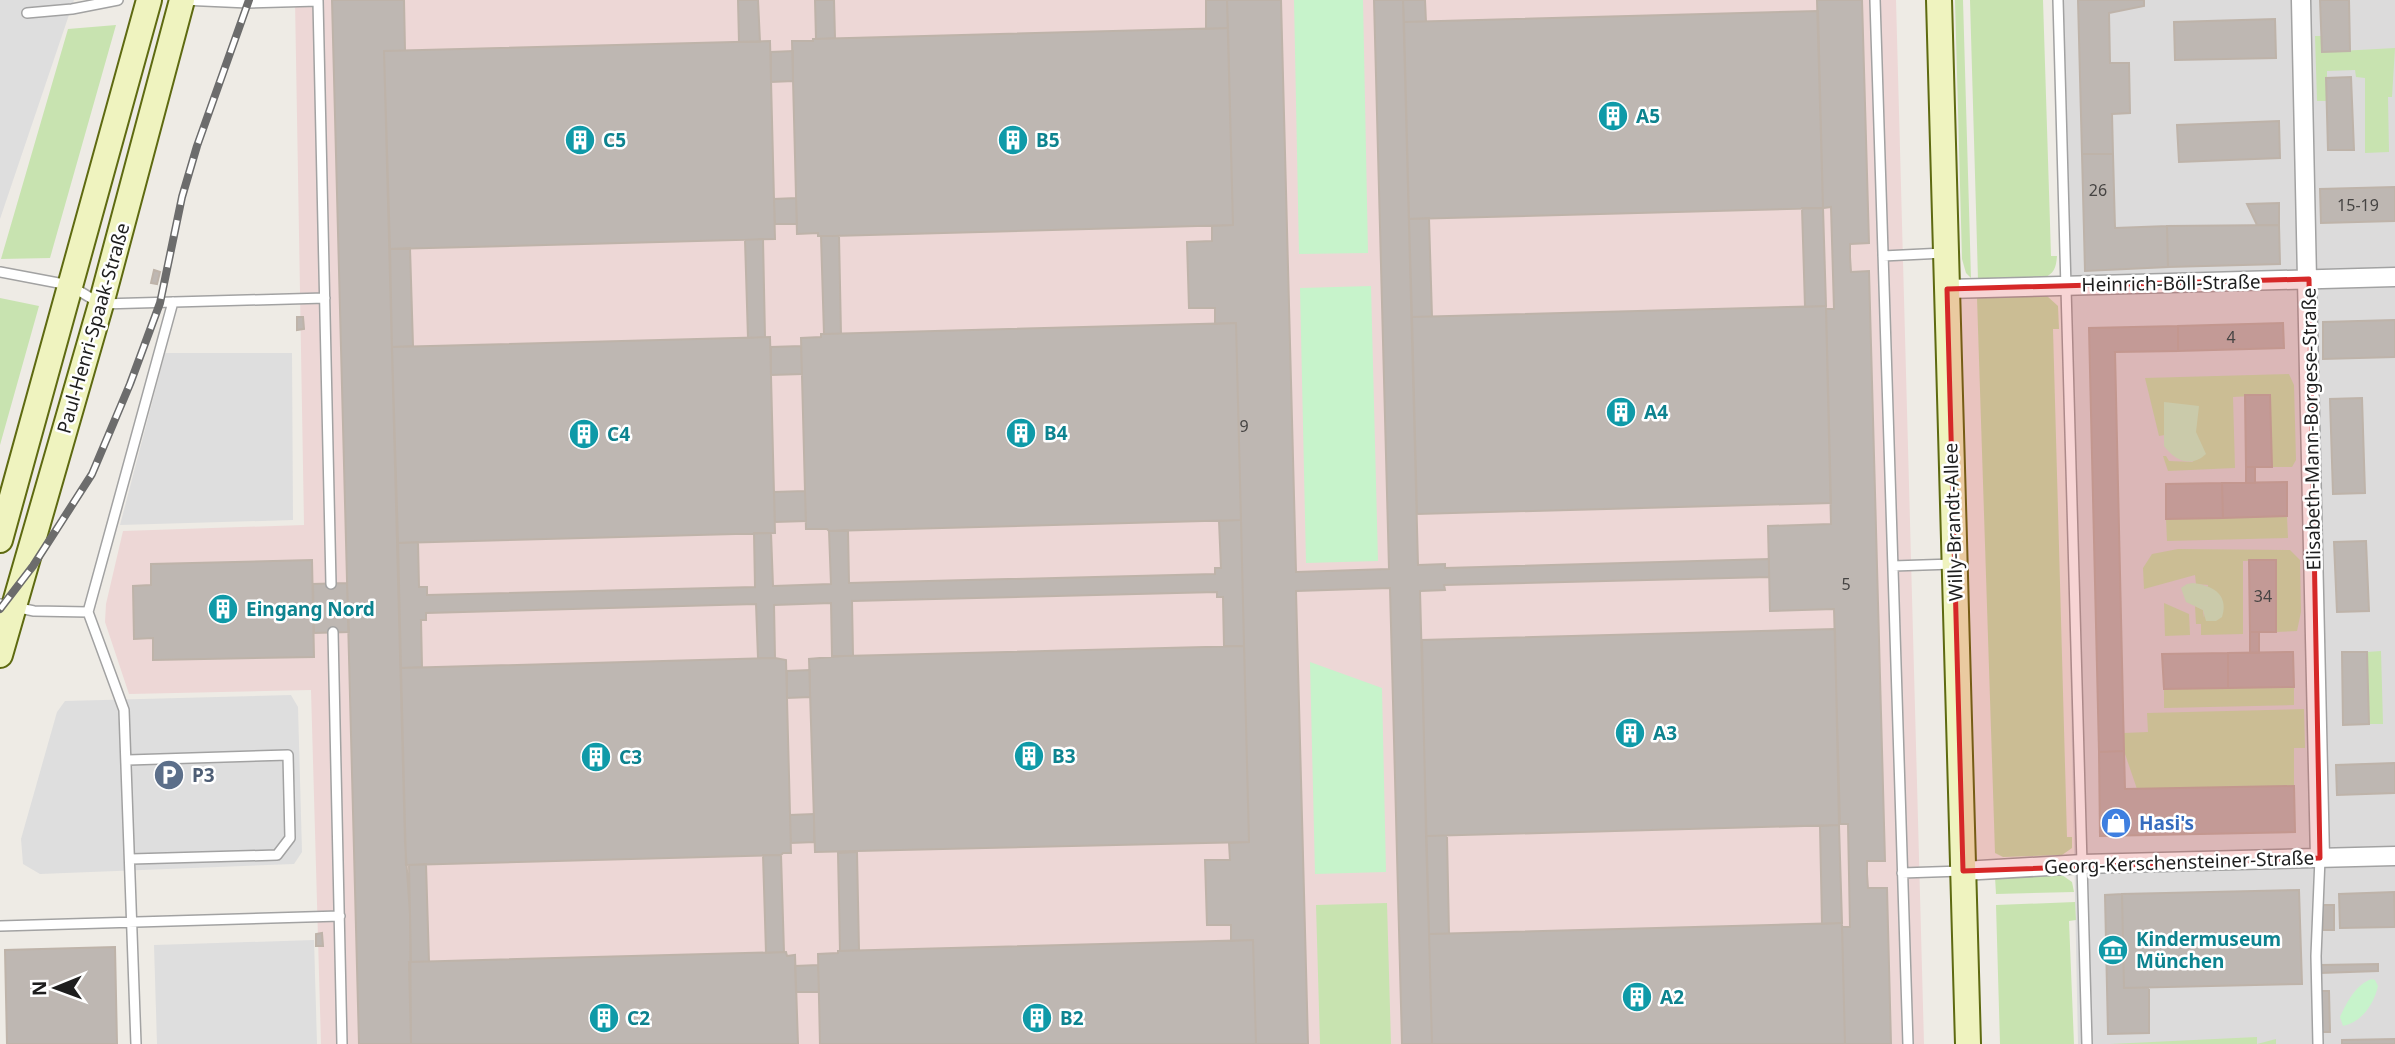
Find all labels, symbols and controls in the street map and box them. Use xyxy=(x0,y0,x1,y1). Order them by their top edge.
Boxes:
building icon: A5 xyxy=(1596,99,1630,133)
place label: A5 xyxy=(1636,103,1660,129)
building icon: C5 xyxy=(563,123,597,157)
building icon: B5 xyxy=(996,123,1030,157)
place label: C5 xyxy=(603,127,626,153)
place label: B5 xyxy=(1036,127,1060,153)
house number: 26 xyxy=(2089,179,2107,201)
house number: 15-19 xyxy=(2337,194,2379,216)
street label: Paul-Henri-Spaak-Straße xyxy=(50,220,136,436)
street label: Heinrich-Böll-Straße xyxy=(2081,268,2261,298)
street label: Elisabeth-Mann-Borgese-Straße xyxy=(2296,287,2326,571)
house number: 4 xyxy=(2226,326,2236,348)
building icon: A4 xyxy=(1604,395,1638,429)
place label: A4 xyxy=(1644,399,1668,425)
house number: 9 xyxy=(1239,415,1249,437)
building icon: B4 xyxy=(1004,416,1038,450)
building icon: C4 xyxy=(567,417,601,451)
place label: B4 xyxy=(1044,420,1068,446)
place label: C4 xyxy=(607,421,630,447)
street label: Willy-Brandt-Allee xyxy=(1937,442,1969,602)
house number: 5 xyxy=(1841,573,1851,595)
house number: 34 xyxy=(2254,585,2272,607)
building icon: Eingang Nord xyxy=(206,592,240,626)
place label: Eingang Nord xyxy=(246,596,375,622)
building icon: A3 xyxy=(1613,716,1647,750)
place label: A3 xyxy=(1653,720,1677,746)
building icon: B3 xyxy=(1012,739,1046,773)
building icon: C3 xyxy=(579,740,613,774)
place label: B3 xyxy=(1052,743,1076,769)
place label: C3 xyxy=(619,744,642,770)
parking icon: P3 xyxy=(152,758,186,792)
place label: P3 xyxy=(192,762,215,788)
shop icon: Hasi's xyxy=(2099,806,2133,840)
place label: Hasi's xyxy=(2139,810,2194,836)
street label: Georg-Kerschensteiner-Straße xyxy=(2043,844,2315,880)
place label: Kindermuseum München xyxy=(2136,926,2281,974)
museum icon: Kindermuseum München xyxy=(2096,933,2130,967)
north arrow xyxy=(21,953,91,1023)
text: N xyxy=(26,980,52,996)
building icon: A2 xyxy=(1620,980,1654,1014)
place label: A2 xyxy=(1660,984,1684,1010)
building icon: C2 xyxy=(587,1001,621,1035)
building icon: B2 xyxy=(1020,1001,1054,1035)
place label: C2 xyxy=(627,1005,650,1031)
place label: B2 xyxy=(1060,1005,1084,1031)

